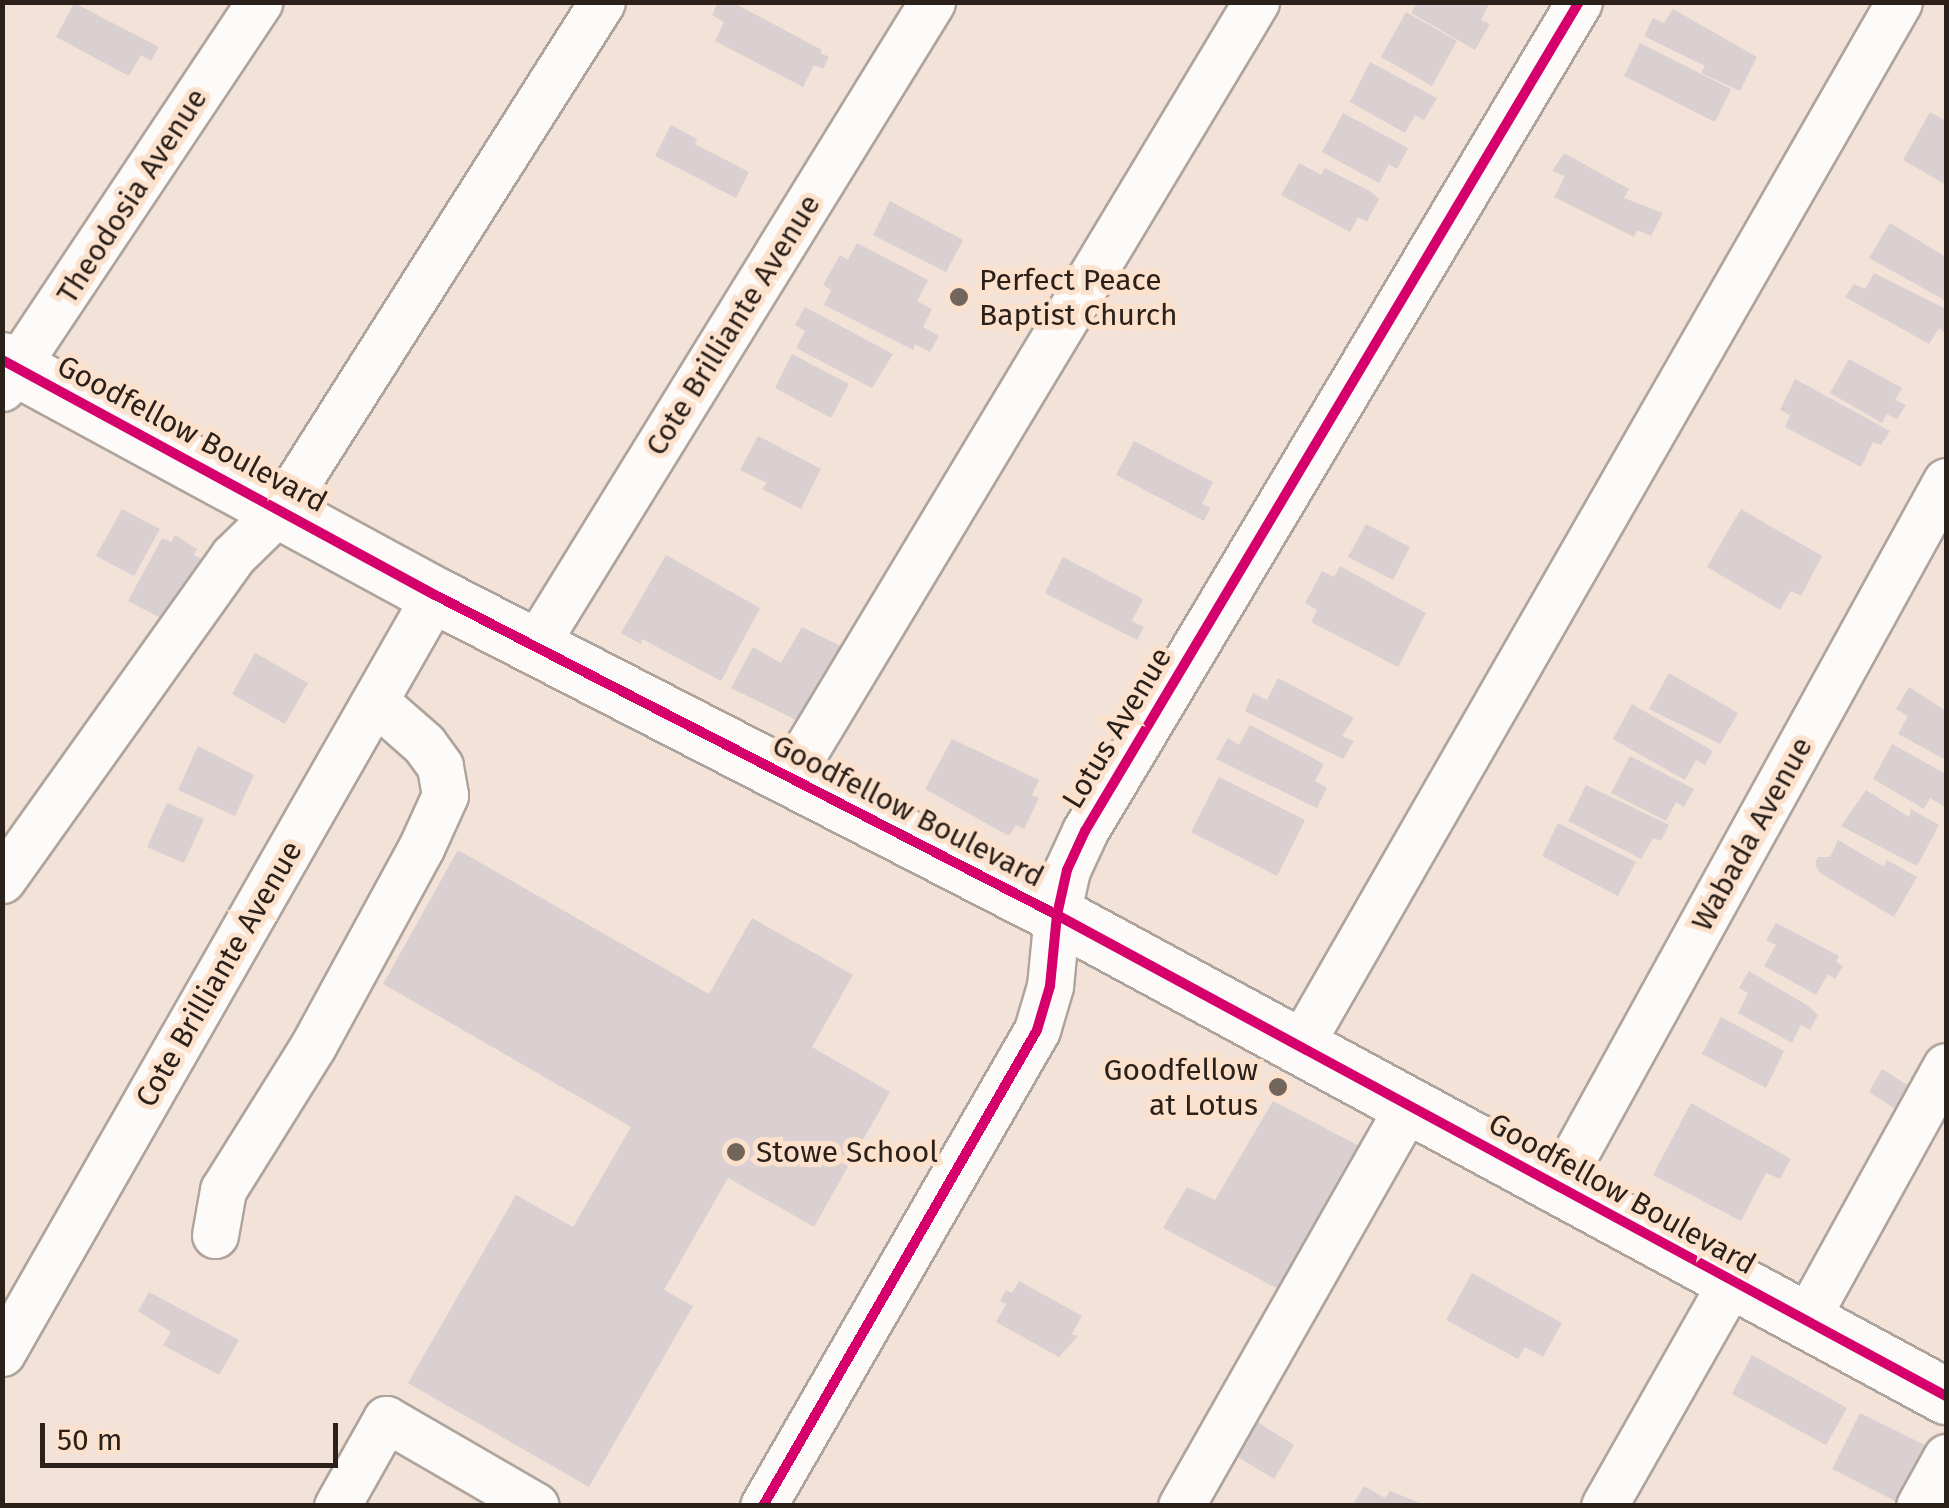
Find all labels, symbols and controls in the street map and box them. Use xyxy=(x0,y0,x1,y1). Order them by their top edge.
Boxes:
street label: Theodosia Avenue xyxy=(49,82,215,310)
street label: Cote Brilliante Avenue xyxy=(638,188,828,462)
place label: Perfect Peace Baptist Church xyxy=(979,262,1178,332)
marker: Perfect Peace Baptist Church xyxy=(948,286,970,308)
street label: Goodfellow Boulevard xyxy=(51,348,333,520)
street label: Lotus Avenue xyxy=(1055,641,1179,815)
street label: Goodfellow Boulevard xyxy=(766,727,1050,895)
street label: Wabada Avenue xyxy=(1684,731,1820,937)
street label: Cote Brilliante Avenue xyxy=(128,835,310,1113)
place label: Goodfellow at Lotus xyxy=(1104,1052,1258,1122)
marker: Goodfellow at Lotus xyxy=(1267,1076,1289,1098)
street label: Goodfellow Boulevard xyxy=(1482,1106,1762,1282)
place label: Stowe School xyxy=(756,1134,938,1170)
marker: Stowe School xyxy=(725,1141,747,1163)
scale bar xyxy=(45,1403,342,1465)
text: 50 m xyxy=(57,1422,122,1458)

